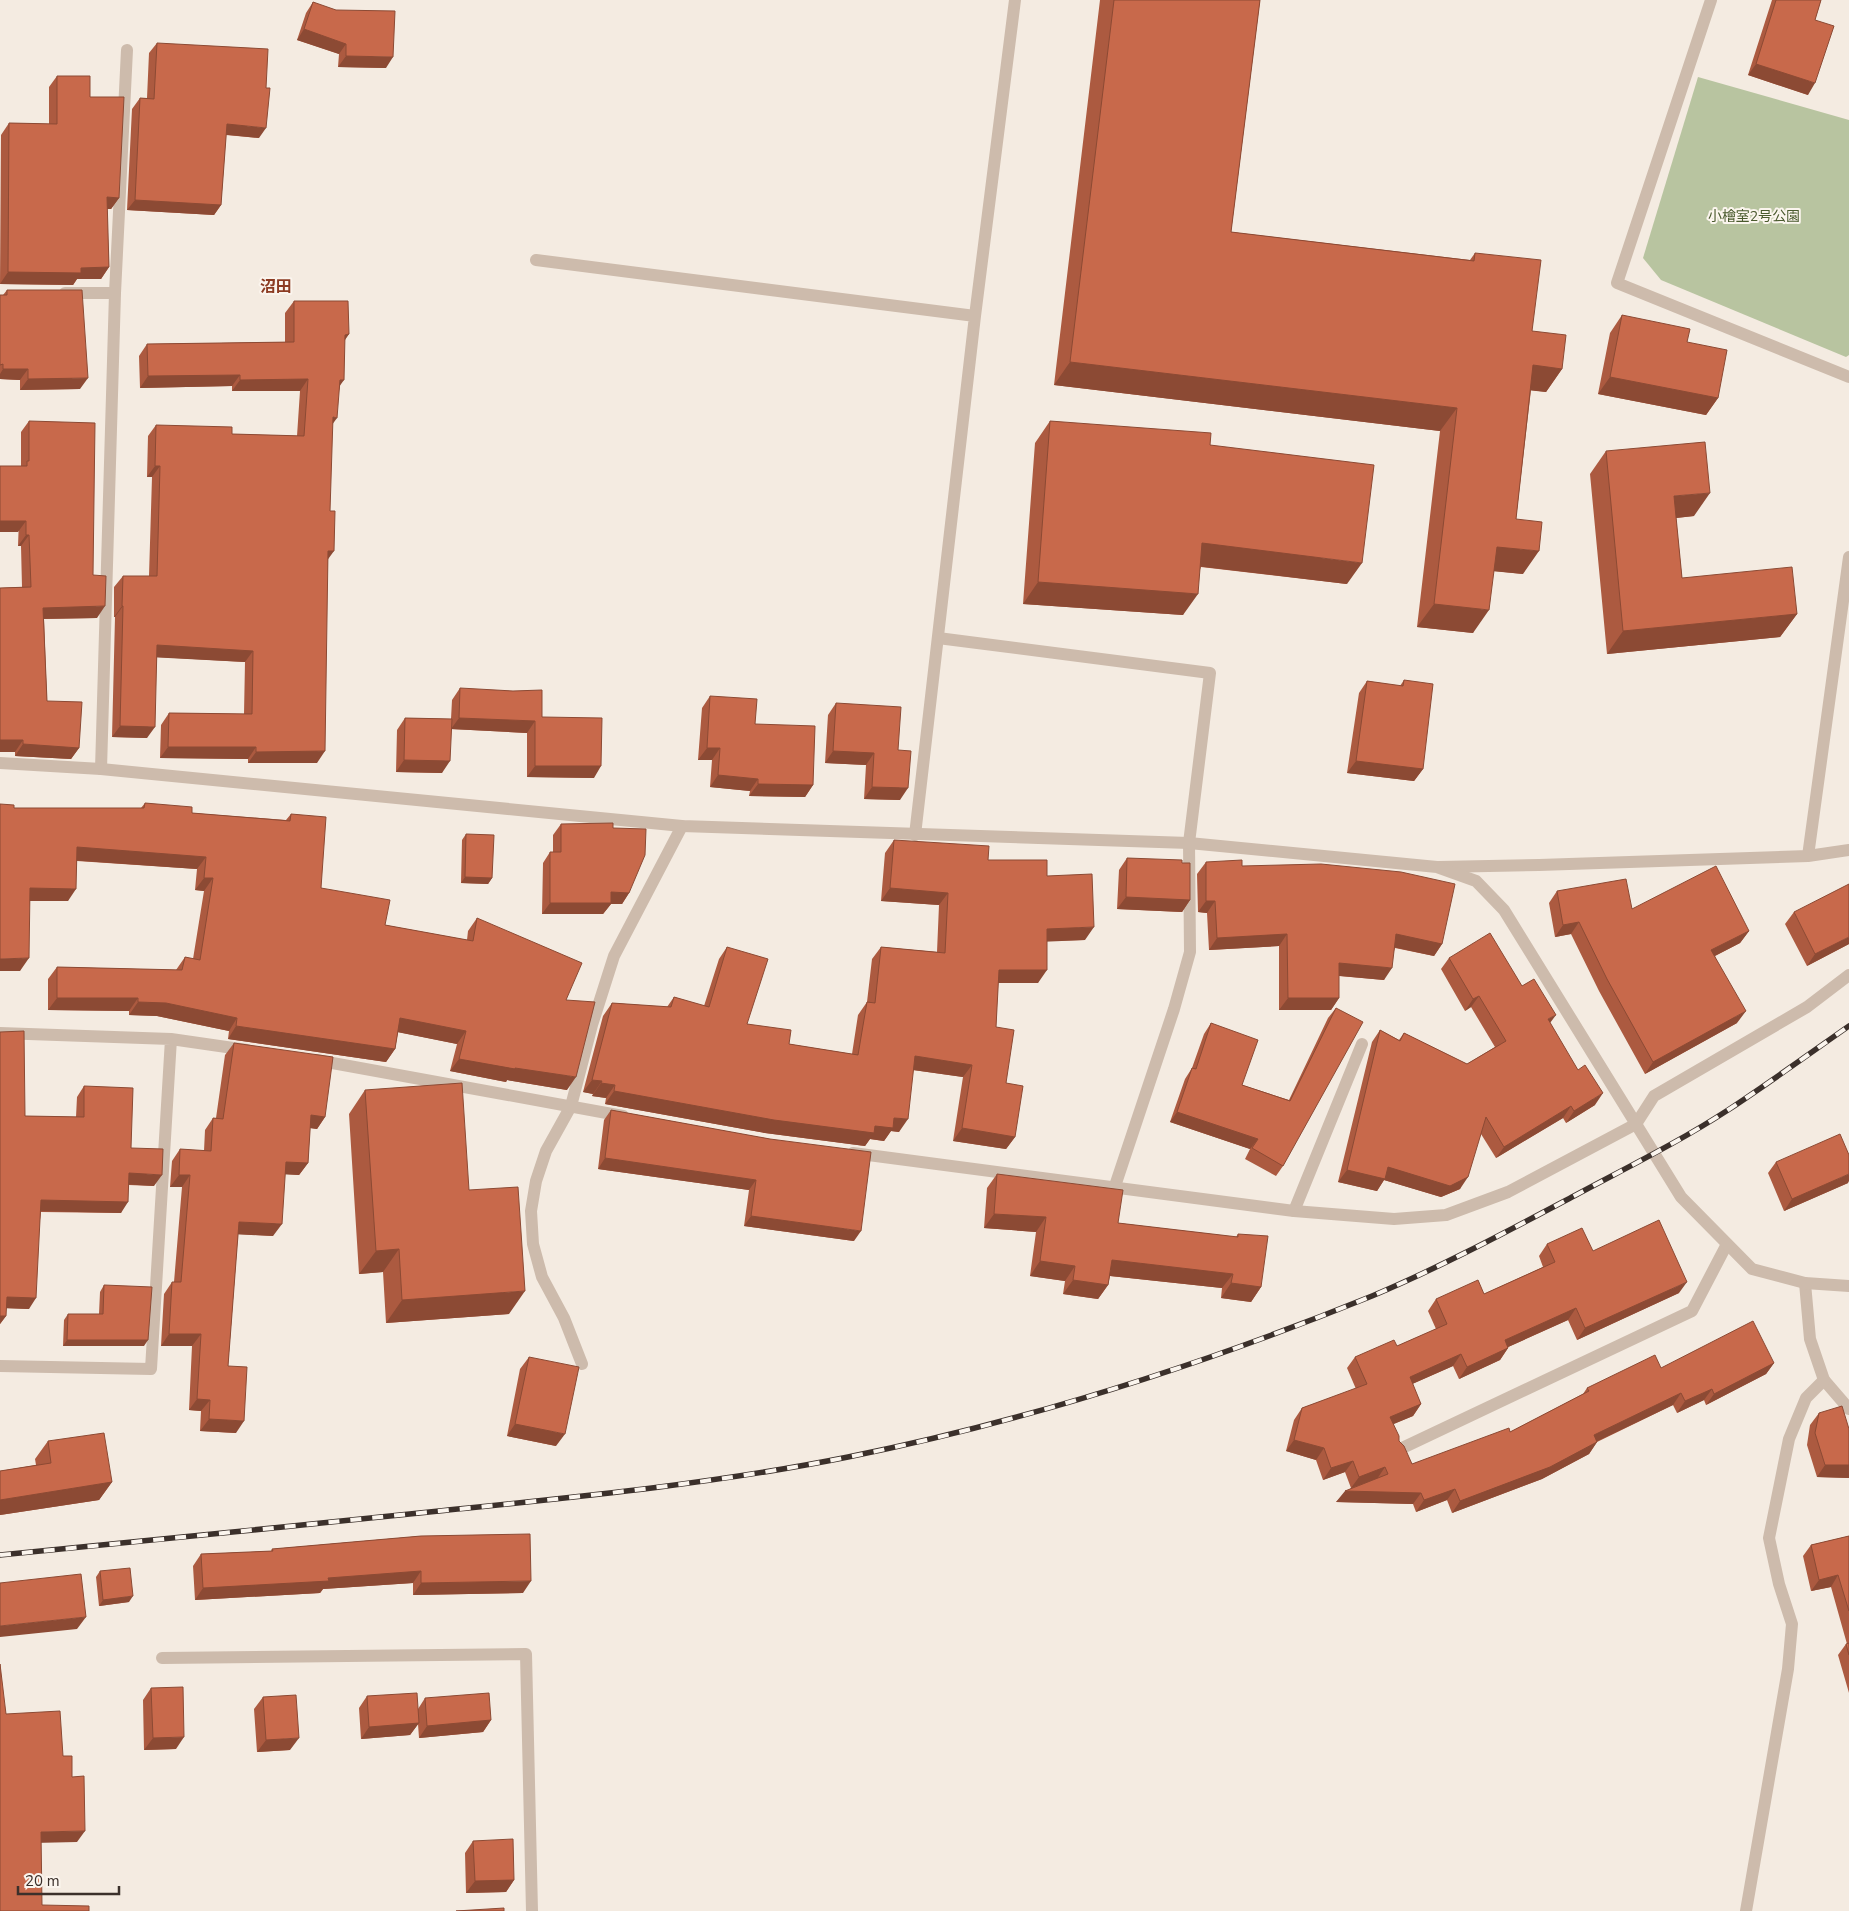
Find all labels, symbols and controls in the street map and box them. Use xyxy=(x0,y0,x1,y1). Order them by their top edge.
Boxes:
park label: 小檜室2号公園 xyxy=(1708,207,1800,226)
district label: 沼田 xyxy=(260,276,292,298)
scale bar xyxy=(18,1864,119,1896)
text: 20 m xyxy=(25,1871,60,1891)

